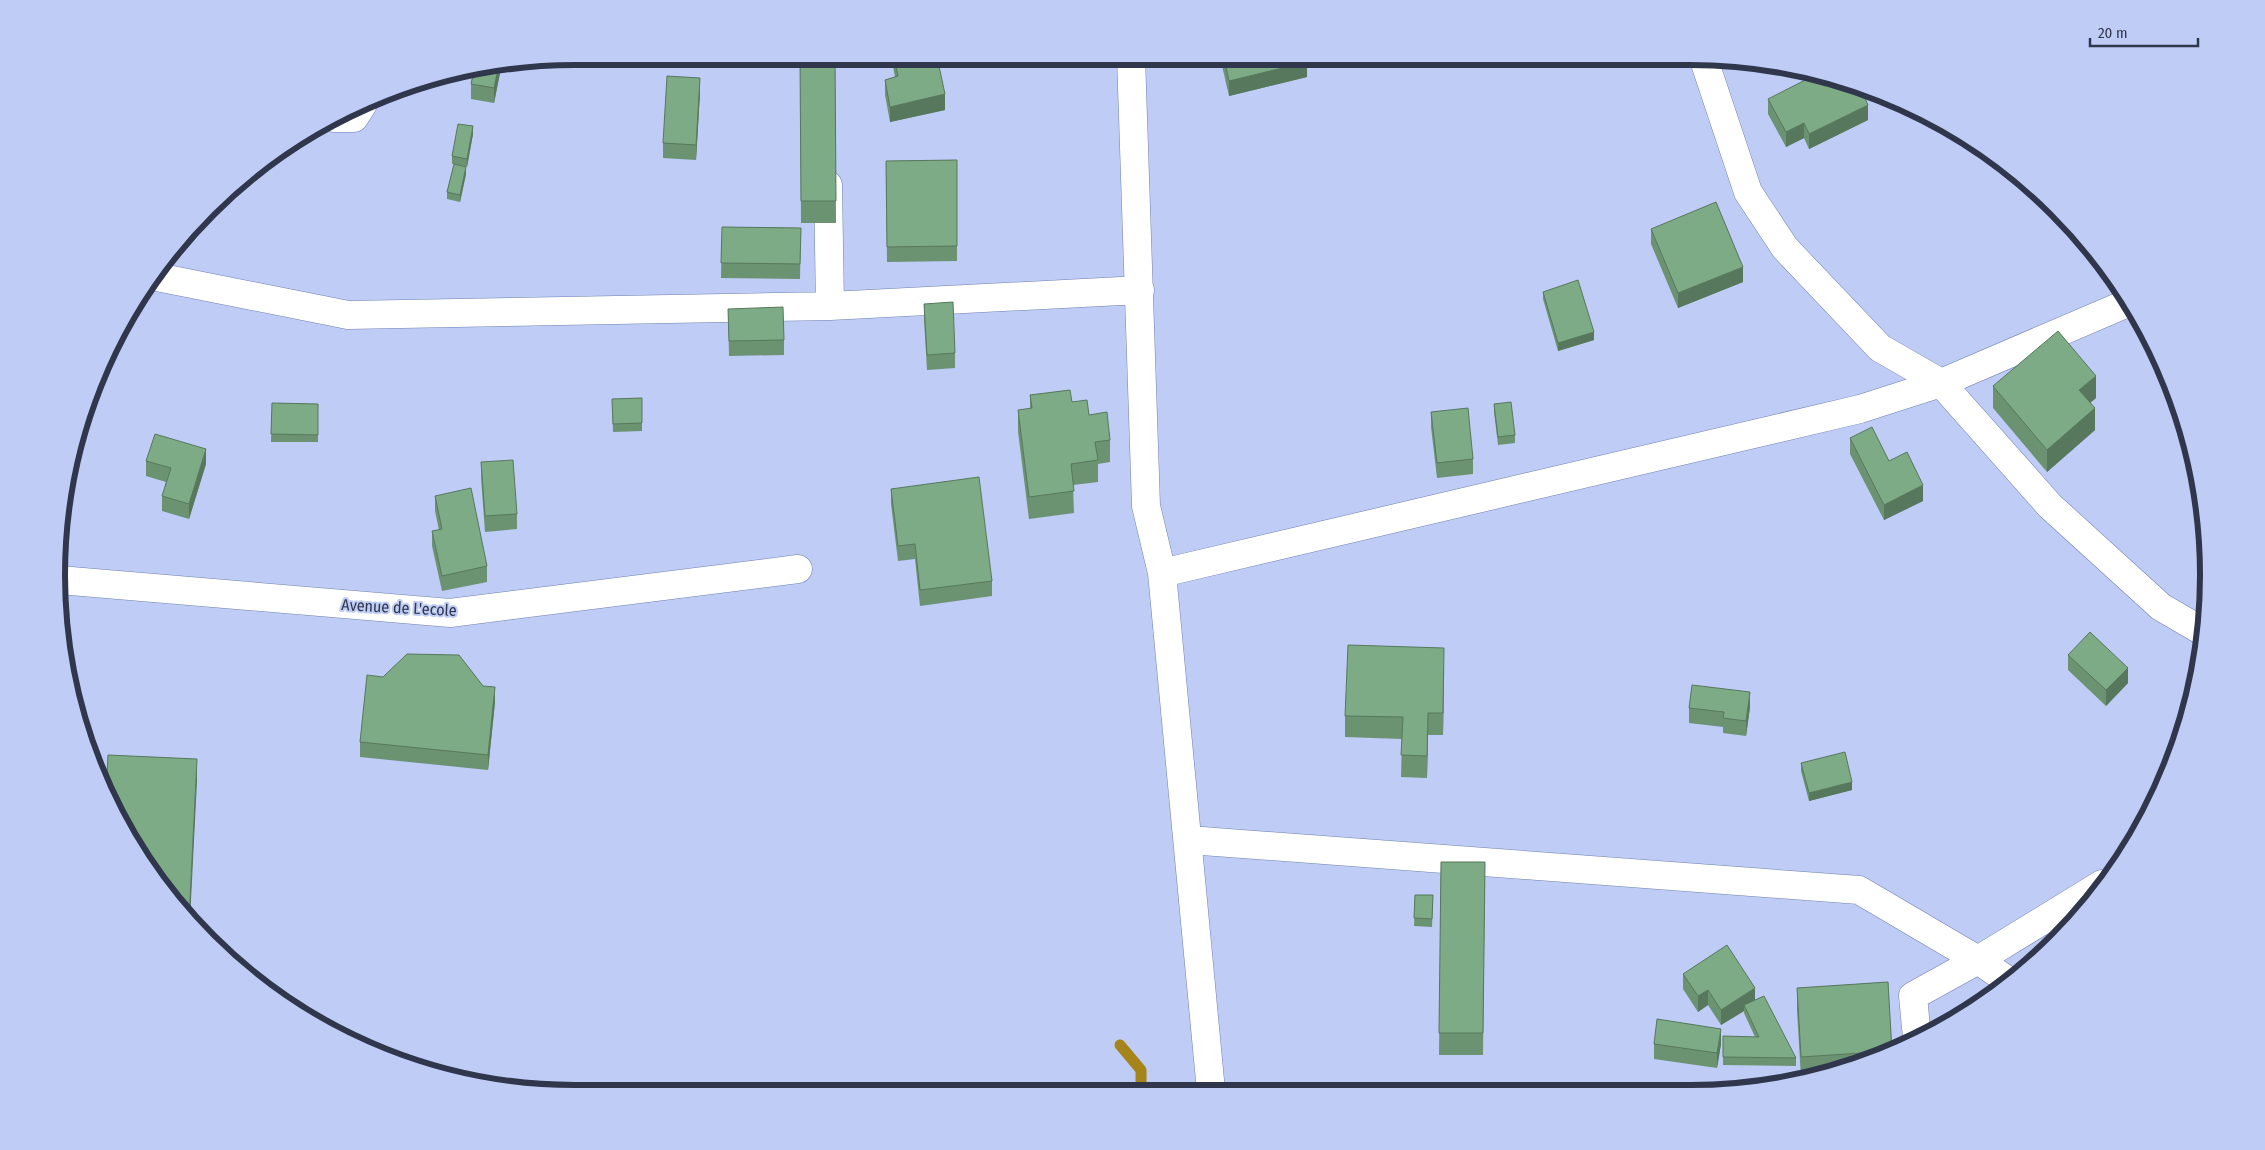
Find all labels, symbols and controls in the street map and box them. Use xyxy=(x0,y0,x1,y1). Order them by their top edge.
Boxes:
scale bar xyxy=(2090,15,2198,47)
text: 20 m xyxy=(2098,24,2128,42)
street label: Avenue de L'ecole xyxy=(341,595,457,620)

